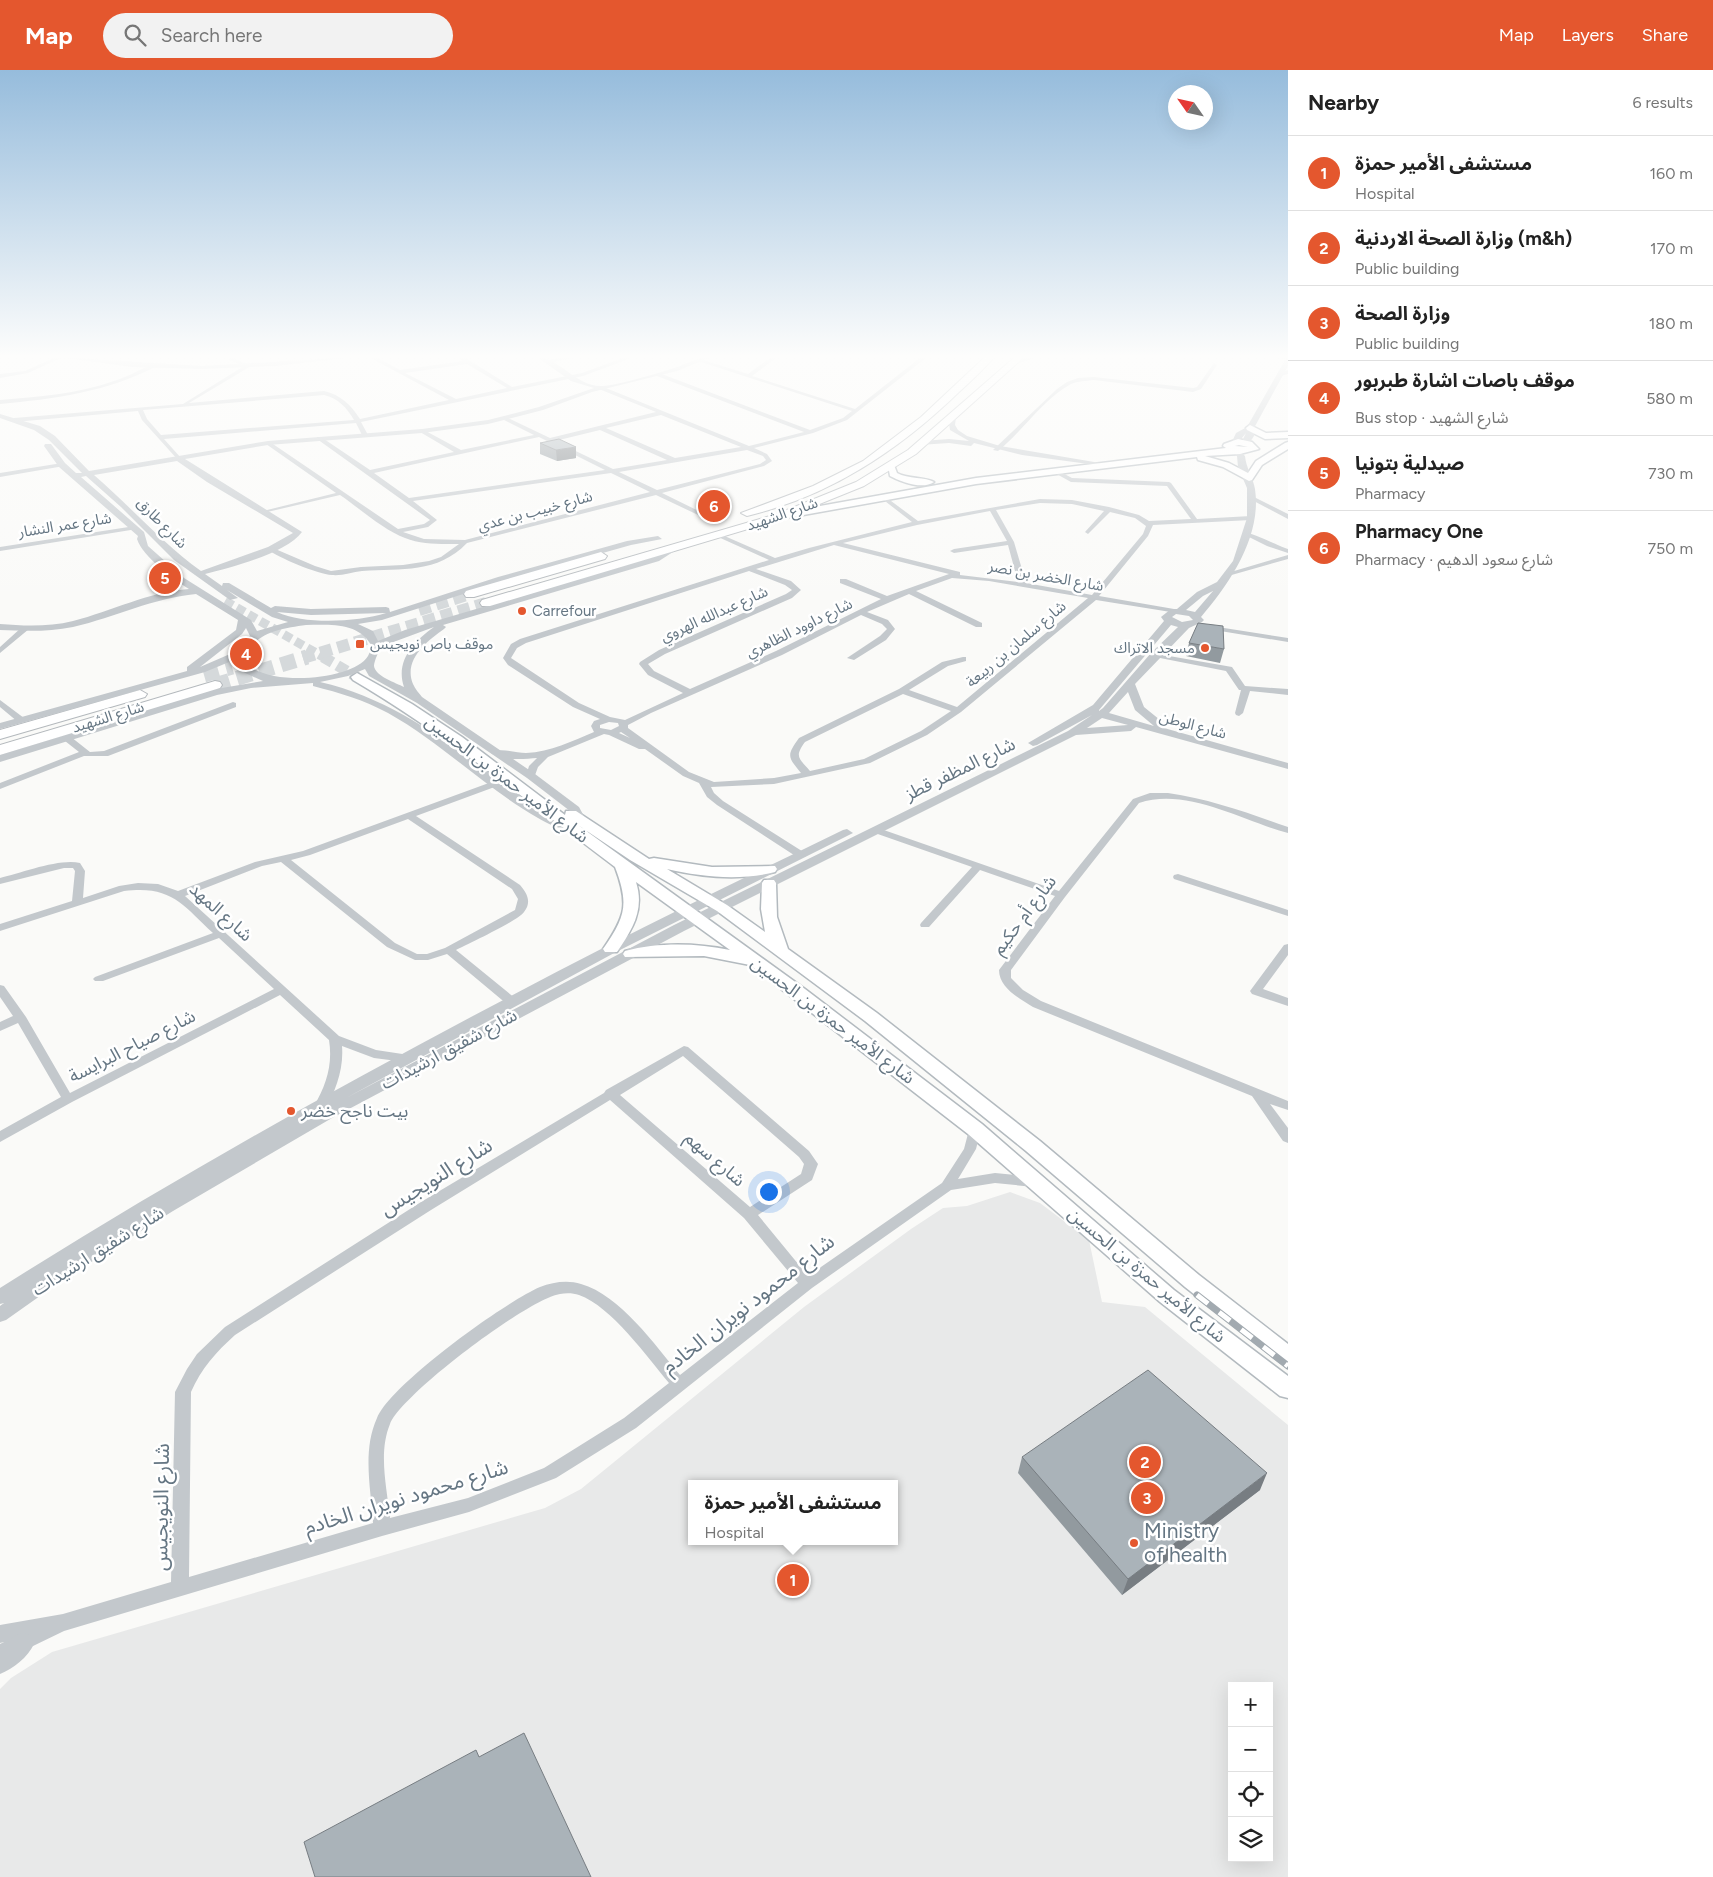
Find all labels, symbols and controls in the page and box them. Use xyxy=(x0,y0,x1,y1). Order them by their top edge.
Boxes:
search box xyxy=(103,13,453,58)
text: Map xyxy=(25,21,73,50)
icon: search xyxy=(121,21,149,49)
text: Search here xyxy=(161,24,262,47)
text: Map xyxy=(1499,24,1534,46)
text: Layers xyxy=(1562,24,1614,46)
text: Share xyxy=(1642,24,1688,46)
north arrow xyxy=(1168,85,1213,130)
text: Nearby xyxy=(1308,90,1379,115)
text: 6 results xyxy=(1632,93,1693,112)
text: مستشفى الأمير حمزة xyxy=(1355,152,1532,175)
text: 1 xyxy=(1321,164,1327,183)
text: 160 m xyxy=(1650,164,1693,183)
text: Hospital xyxy=(1355,184,1415,203)
text: وزارة الصحة الاردنية (m&h) xyxy=(1355,227,1572,250)
text: 2 xyxy=(1319,239,1329,258)
text: 170 m xyxy=(1650,239,1693,258)
text: Public building xyxy=(1355,259,1459,278)
text: وزارة الصحة xyxy=(1355,302,1450,325)
text: 3 xyxy=(1320,314,1328,333)
text: 180 m xyxy=(1649,314,1693,333)
text: Public building xyxy=(1355,334,1459,353)
text: موقف باصات اشارة طبربور xyxy=(1355,369,1575,392)
text: 4 xyxy=(1319,389,1329,408)
text: 580 m xyxy=(1646,389,1693,408)
text: Bus stop · شارع الشهيد xyxy=(1355,408,1509,427)
text: صيدلية بتونيا xyxy=(1355,452,1464,475)
text: 5 xyxy=(1319,464,1329,483)
text: 730 m xyxy=(1648,464,1693,483)
text: Pharmacy xyxy=(1355,484,1425,503)
street label: شارع خبيب بن عدي xyxy=(476,487,595,538)
pin: 6 xyxy=(698,487,730,525)
street label: شارع الشهيد xyxy=(744,493,821,537)
street label: شارع طارق xyxy=(131,494,191,554)
street label: شارع عمر النشار xyxy=(16,509,114,544)
text: Pharmacy One xyxy=(1355,520,1483,543)
text: 6 xyxy=(1319,539,1329,558)
text: 750 m xyxy=(1647,539,1693,558)
text: Pharmacy · شارع سعود الدهيم xyxy=(1355,550,1553,569)
street label: شارع الخضر بن نصر xyxy=(985,557,1105,598)
pin: 5 xyxy=(149,559,181,597)
street label: شارع عبدالله الهروي xyxy=(657,582,772,648)
street label: شارع داوود الظاهري xyxy=(743,594,857,664)
street label: شارع سلمان بن ربيعة xyxy=(962,597,1072,693)
place label: Carrefour xyxy=(532,602,596,620)
marker: Carrefour xyxy=(516,605,528,617)
pin: 4 xyxy=(230,635,262,673)
place label: موقف باص نويجيس xyxy=(370,635,493,653)
marker: موقف باص نويجيس xyxy=(354,638,366,650)
place label: مسجد الاتراك xyxy=(1114,639,1195,657)
marker: مسجد الاتراك xyxy=(1199,642,1211,654)
street label: شارع الشهيد xyxy=(70,697,147,739)
street label: شارع الوطن xyxy=(1157,707,1229,746)
street label: شارع الأمير حمزة بن الحسين xyxy=(419,710,593,850)
street label: شارع المظفر قطز xyxy=(900,733,1020,808)
street label: شارع أم حكيم xyxy=(987,871,1063,961)
street label: شارع المهد xyxy=(183,878,257,948)
street label: شارع الأمير حمزة بن الحسين xyxy=(745,951,919,1091)
street label: شارع شفيق ارشيدات xyxy=(377,1004,522,1097)
street label: شارع صياح البرايسة xyxy=(65,1005,200,1090)
place label: بيت ناجح خضر xyxy=(300,1100,408,1124)
marker: بيت ناجح خضر xyxy=(285,1105,297,1117)
street label: شارع سهم xyxy=(678,1127,750,1193)
street label: شارع النويجيس xyxy=(375,1132,498,1224)
your location xyxy=(756,1179,782,1205)
street label: شارع شفيق ارشيدات xyxy=(28,1202,170,1303)
street label: شارع الأمير حمزة بن الحسين xyxy=(1062,1203,1230,1350)
street label: شارع محمود نويران الخادم xyxy=(656,1228,841,1382)
street label: شارع النويجيس xyxy=(147,1443,177,1571)
pin: 2 xyxy=(1129,1443,1161,1481)
street label: شارع محمود نويران الخادم xyxy=(301,1454,512,1543)
pin: 3 xyxy=(1131,1479,1163,1517)
popup xyxy=(688,1480,898,1545)
text: مستشفى الأمير حمزة xyxy=(705,1491,881,1514)
place label: Ministry of health xyxy=(1144,1518,1227,1567)
text: Hospital xyxy=(705,1523,764,1542)
marker: Ministry of health xyxy=(1128,1537,1140,1549)
pin: 1 xyxy=(777,1561,809,1599)
map controls xyxy=(1228,1682,1273,1862)
button: + xyxy=(1228,1682,1273,1727)
button: − xyxy=(1228,1727,1273,1772)
button: locate xyxy=(1228,1772,1273,1817)
button: layers xyxy=(1228,1817,1273,1862)

